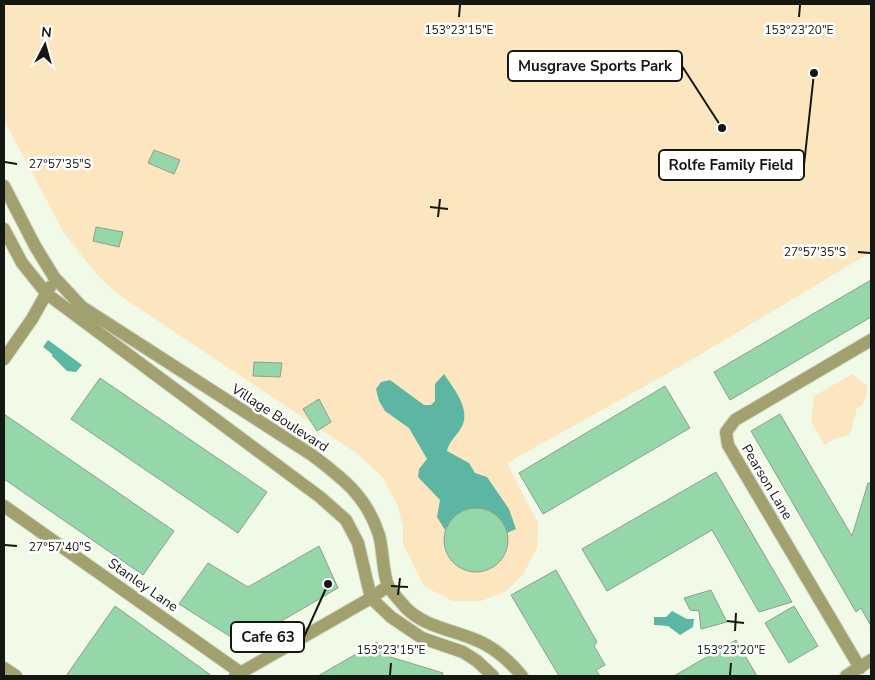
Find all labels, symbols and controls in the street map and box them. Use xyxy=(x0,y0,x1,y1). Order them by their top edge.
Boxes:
north arrow xyxy=(20,20,70,70)
text: 153°23'15"E xyxy=(424,22,494,38)
text: 153°23'20"E xyxy=(764,22,834,38)
text: N xyxy=(40,23,53,43)
callout: Musgrave Sports Park xyxy=(508,51,682,81)
text: Musgrave Sports Park xyxy=(518,56,673,76)
callout: Rolfe Family Field xyxy=(659,150,804,180)
text: Rolfe Family Field xyxy=(669,155,793,175)
text: 27°57'35"S xyxy=(29,156,91,172)
text: 27°57'35"S xyxy=(784,244,846,260)
street label: Village Boulevard xyxy=(227,379,332,456)
street label: Pearson Lane xyxy=(737,441,797,523)
text: 27°57'40"S xyxy=(29,539,91,555)
street label: Stanley Lane xyxy=(104,554,182,616)
callout: Cafe 63 xyxy=(231,622,304,652)
text: Cafe 63 xyxy=(241,627,295,647)
text: 153°23'15"E xyxy=(356,642,426,658)
text: 153°23'20"E xyxy=(696,642,766,658)

